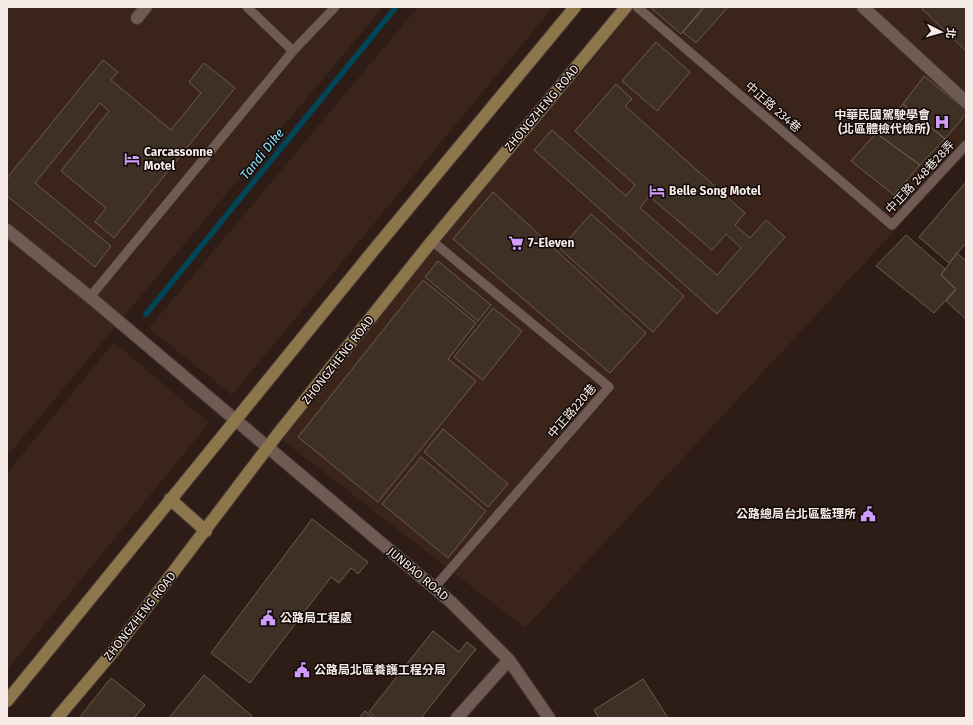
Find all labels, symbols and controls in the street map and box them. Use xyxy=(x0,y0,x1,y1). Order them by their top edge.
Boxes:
north arrow xyxy=(921,12,961,52)
text: 北 xyxy=(943,27,957,39)
street label: ZHONGZHENG ROAD xyxy=(502,62,582,154)
street label: 中正路 234巷 xyxy=(742,79,804,135)
place label: 中華民國駕駛學會 (北區體檢代檢所) xyxy=(834,108,930,136)
hospital icon: 中華民國駕駛學會 (北區體檢代檢所) xyxy=(933,113,951,131)
water label: Tandi Dike xyxy=(237,125,287,183)
street label: 中正路 248巷28弄 xyxy=(883,138,957,216)
place label: Carcassonne Motel xyxy=(144,145,213,173)
hotel icon: Carcassonne Motel xyxy=(123,150,141,168)
hotel icon: Belle Song Motel xyxy=(648,182,666,200)
place label: Belle Song Motel xyxy=(669,184,761,198)
supermarket icon: 7-Eleven xyxy=(507,234,525,252)
place label: 7-Eleven xyxy=(528,236,574,250)
street label: ZHONGZHENG ROAD xyxy=(299,313,377,407)
street label: 中正路220巷 xyxy=(545,381,599,441)
public building icon: 公路總局台北區監理所 xyxy=(859,505,877,523)
place label: 公路總局台北區監理所 xyxy=(736,507,856,521)
street label: JUNBAO ROAD xyxy=(385,544,452,604)
street label: ZHONGZHENG ROAD xyxy=(101,569,179,663)
public building icon: 公路局工程處 xyxy=(259,609,277,627)
place label: 公路局工程處 xyxy=(280,611,352,625)
public building icon: 公路局北區養護工程分局 xyxy=(293,661,311,679)
place label: 公路局北區養護工程分局 xyxy=(314,663,446,677)

